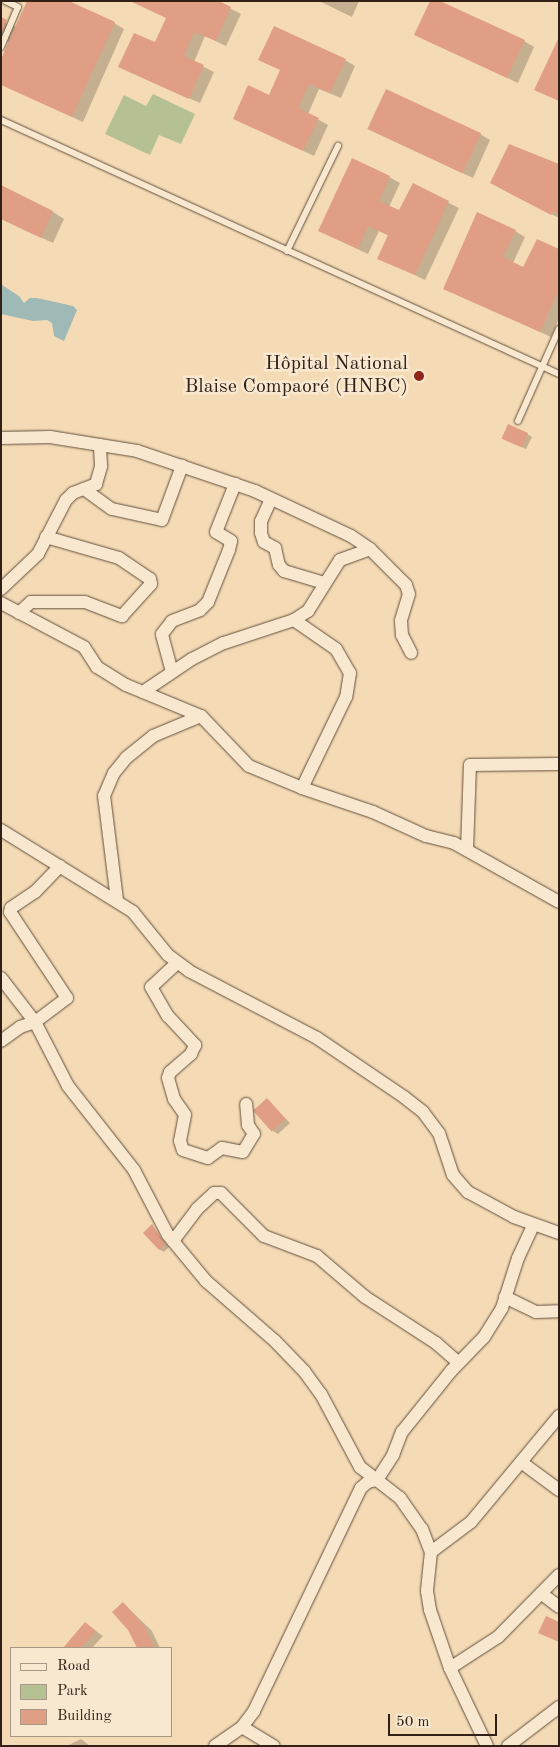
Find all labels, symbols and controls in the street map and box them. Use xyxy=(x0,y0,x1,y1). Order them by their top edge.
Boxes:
place label: Hôpital National Blaise Compaoré (HNBC) xyxy=(185,352,408,399)
marker: Hôpital National Blaise Compaoré (HNBC) xyxy=(412,369,426,383)
legend xyxy=(10,1647,172,1737)
text: Road xyxy=(57,1659,90,1674)
text: Park xyxy=(57,1684,88,1699)
scale bar xyxy=(390,1704,499,1736)
text: Building xyxy=(57,1709,112,1724)
text: 50 m xyxy=(396,1715,430,1730)

